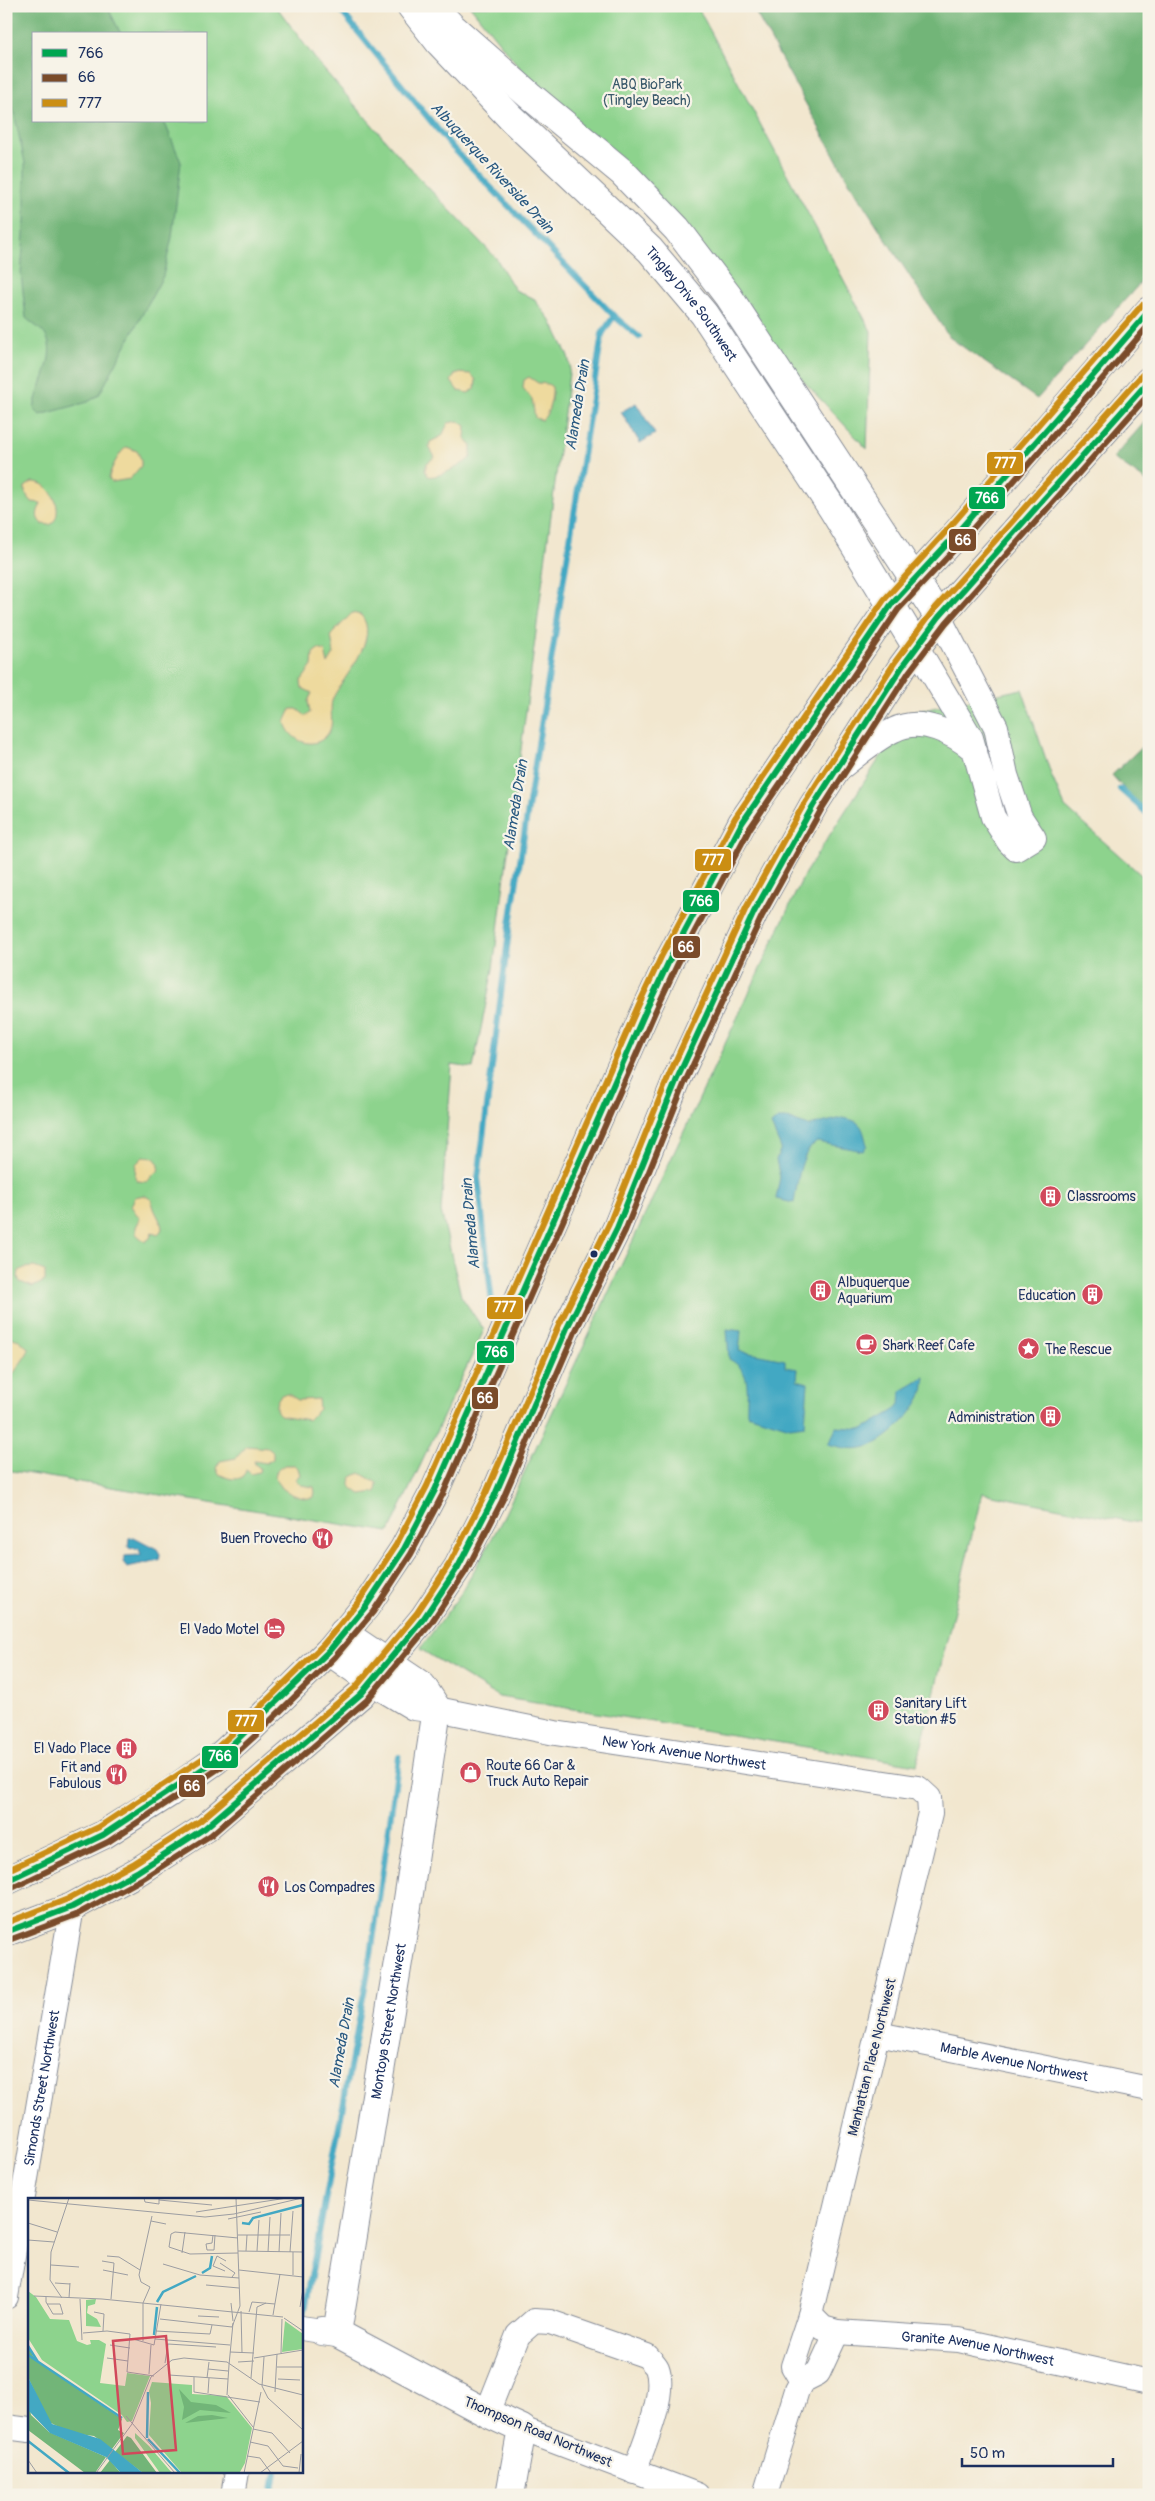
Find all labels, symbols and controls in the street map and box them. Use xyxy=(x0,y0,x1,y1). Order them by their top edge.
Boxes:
legend xyxy=(32,32,208,122)
text: 766 xyxy=(78,44,103,63)
text: 66 xyxy=(78,68,95,87)
park label: ABQ BioPark (Tingley Beach) xyxy=(603,76,691,109)
text: 777 xyxy=(78,94,102,113)
water label: Albuquerque Riverside Drain xyxy=(426,99,559,239)
street label: Tingley Drive Southwest xyxy=(642,243,741,365)
water label: Alameda Drain xyxy=(561,357,595,452)
line badge: 777 xyxy=(986,451,1024,475)
text: 777 xyxy=(994,455,1017,472)
line badge: 766 xyxy=(968,486,1006,510)
text: 766 xyxy=(975,490,999,507)
line badge: 66 xyxy=(948,528,977,552)
text: 66 xyxy=(955,532,971,549)
water label: Alameda Drain xyxy=(499,757,533,852)
line badge: 777 xyxy=(694,848,732,872)
text: 777 xyxy=(702,852,725,869)
line badge: 766 xyxy=(682,889,720,913)
text: 766 xyxy=(689,893,713,910)
line badge: 66 xyxy=(672,935,701,959)
text: 66 xyxy=(678,939,694,956)
water label: Alameda Drain xyxy=(457,1176,484,1270)
building icon: Classrooms xyxy=(1039,1184,1063,1208)
place label: Classrooms xyxy=(1067,1188,1137,1205)
unlabelled marker xyxy=(589,1249,599,1259)
place label: Albuquerque Aquarium xyxy=(837,1274,909,1307)
building icon: Albuquerque Aquarium xyxy=(809,1278,833,1302)
building icon: Education xyxy=(1080,1283,1104,1307)
place label: Education xyxy=(1018,1287,1076,1304)
line badge: 777 xyxy=(486,1296,524,1320)
text: 777 xyxy=(494,1299,517,1316)
cafe icon: Shark Reef Cafe xyxy=(854,1333,878,1357)
place label: Shark Reef Cafe xyxy=(882,1337,975,1354)
place icon: The Rescue xyxy=(1017,1337,1041,1361)
line badge: 766 xyxy=(476,1340,515,1364)
place label: The Rescue xyxy=(1045,1341,1112,1358)
text: 766 xyxy=(484,1344,508,1361)
line badge: 66 xyxy=(471,1386,499,1410)
text: 66 xyxy=(477,1390,493,1407)
building icon: Administration xyxy=(1039,1405,1063,1429)
place label: Administration xyxy=(947,1409,1035,1426)
restaurant icon: Buen Provecho xyxy=(311,1526,335,1550)
place label: Buen Provecho xyxy=(220,1530,307,1547)
hotel icon: El Vado Motel xyxy=(263,1617,287,1641)
place label: El Vado Motel xyxy=(180,1621,259,1638)
place label: Sanitary Lift Station #5 xyxy=(894,1695,967,1728)
building icon: Sanitary Lift Station #5 xyxy=(866,1699,890,1723)
line badge: 777 xyxy=(227,1709,265,1733)
text: 777 xyxy=(235,1713,258,1730)
street label: New York Avenue Northwest xyxy=(601,1732,768,1773)
building icon: El Vado Place xyxy=(115,1736,139,1760)
place label: El Vado Place xyxy=(34,1740,111,1757)
line badge: 766 xyxy=(201,1745,239,1769)
text: 766 xyxy=(208,1748,232,1765)
place label: Route 66 Car & Truck Auto Repair xyxy=(486,1757,589,1790)
place label: Fit and Fabulous xyxy=(49,1759,102,1792)
shop icon: Route 66 Car & Truck Auto Repair xyxy=(458,1761,482,1785)
restaurant icon: Fit and Fabulous xyxy=(105,1763,129,1787)
line badge: 66 xyxy=(178,1774,206,1798)
text: 66 xyxy=(184,1778,200,1795)
restaurant icon: Los Compadres xyxy=(256,1875,280,1899)
place label: Los Compadres xyxy=(284,1879,375,1896)
street label: Montoya Street Northwest xyxy=(367,1942,409,2100)
street label: Manhattan Place Northwest xyxy=(844,1976,900,2138)
water label: Alameda Drain xyxy=(325,1995,360,2090)
street label: Simonds Street Northwest xyxy=(20,2008,63,2167)
street label: Marble Avenue Northwest xyxy=(939,2038,1090,2085)
inset map xyxy=(28,2198,302,2474)
street label: Granite Avenue Northwest xyxy=(901,2328,1056,2369)
street label: Thompson Road Northwest xyxy=(461,2393,615,2471)
scale bar xyxy=(962,2436,1114,2468)
text: 50 m xyxy=(970,2444,1005,2463)

